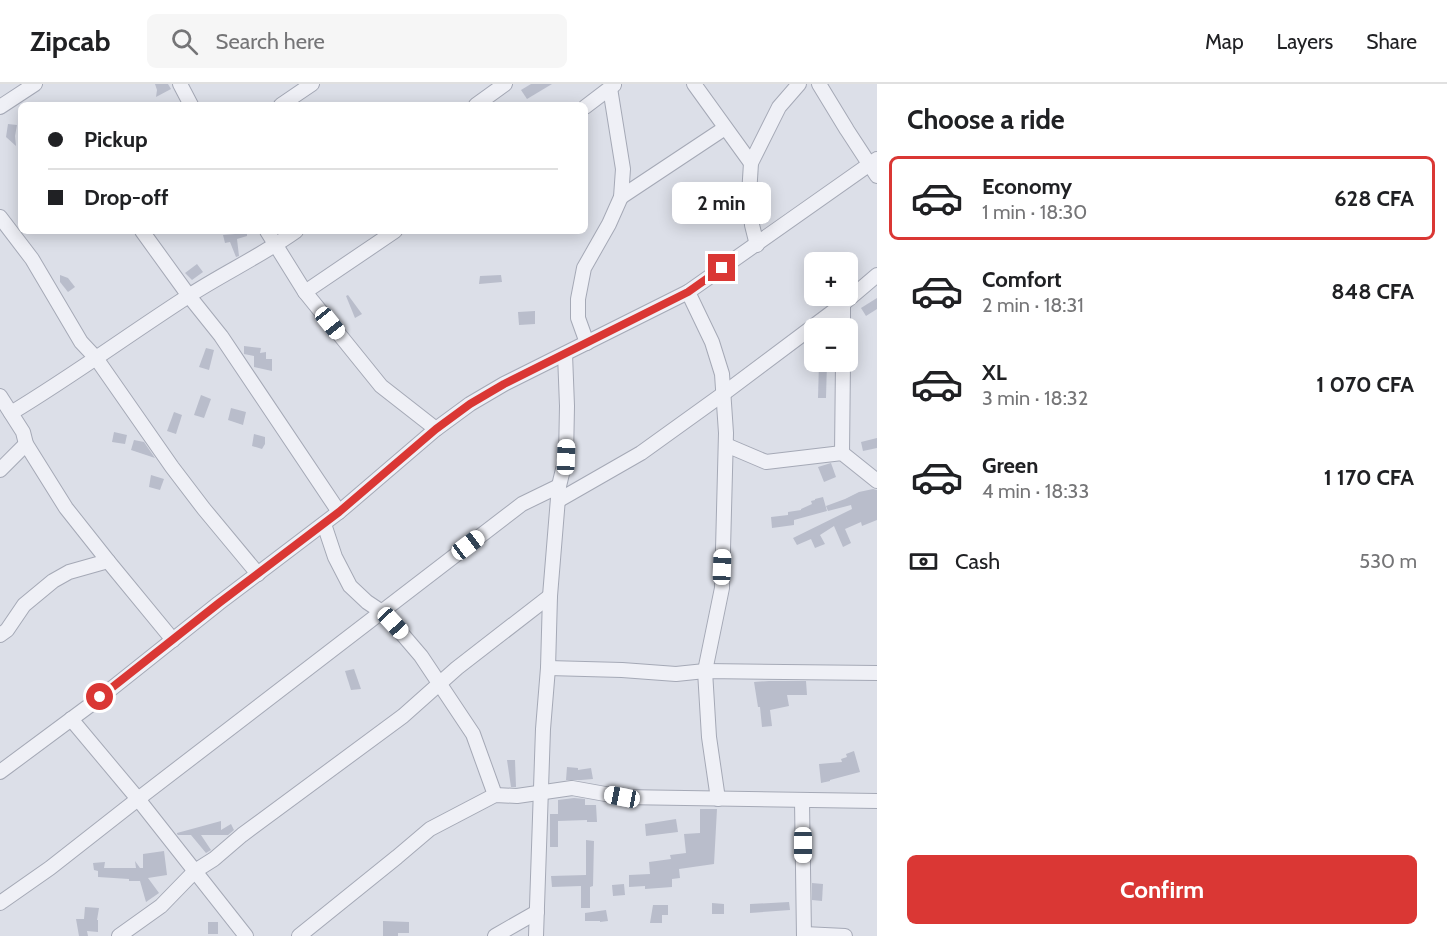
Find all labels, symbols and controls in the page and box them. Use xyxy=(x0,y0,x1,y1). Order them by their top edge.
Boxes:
search box xyxy=(147,14,567,68)
text: Zipcab xyxy=(30,24,111,58)
icon: search xyxy=(168,25,201,58)
text: Search here xyxy=(216,28,325,55)
text: Map xyxy=(1205,29,1244,54)
text: Layers xyxy=(1277,29,1333,54)
text: Share xyxy=(1366,29,1417,54)
text: Choose a ride xyxy=(907,103,1065,136)
text: Pickup xyxy=(84,126,148,153)
icon: car xyxy=(910,171,964,225)
text: Economy xyxy=(982,173,1072,200)
callout: 2 min xyxy=(672,181,771,223)
text: Drop-off xyxy=(84,184,168,211)
text: 628 CFA xyxy=(1334,185,1414,212)
text: 2 min xyxy=(697,191,746,215)
text: 1 min · 18:30 xyxy=(982,200,1087,224)
map controls xyxy=(804,252,858,372)
button: + xyxy=(804,252,858,306)
route end xyxy=(708,254,735,281)
icon: car xyxy=(910,264,964,318)
text: Comfort xyxy=(982,266,1061,293)
text: 848 CFA xyxy=(1331,278,1414,305)
text: 2 min · 18:31 xyxy=(982,293,1084,317)
car xyxy=(312,303,348,343)
button: − xyxy=(804,318,858,372)
icon: car xyxy=(910,357,964,411)
text: XL xyxy=(982,359,1007,386)
text: 1 070 CFA xyxy=(1316,371,1414,398)
text: 3 min · 18:32 xyxy=(982,386,1088,410)
car xyxy=(556,439,576,475)
icon: car xyxy=(910,450,964,504)
text: Green xyxy=(982,452,1038,479)
text: 1 170 CFA xyxy=(1324,464,1414,491)
text: 4 min · 18:33 xyxy=(982,479,1089,503)
car xyxy=(448,527,488,563)
icon: cash xyxy=(907,545,940,578)
text: Cash xyxy=(955,548,1000,575)
car xyxy=(712,549,732,585)
text: 530 m xyxy=(1359,549,1417,573)
car xyxy=(374,604,412,642)
route start xyxy=(86,683,113,710)
car xyxy=(603,785,641,809)
car xyxy=(794,827,812,863)
button: Confirm xyxy=(907,855,1417,924)

